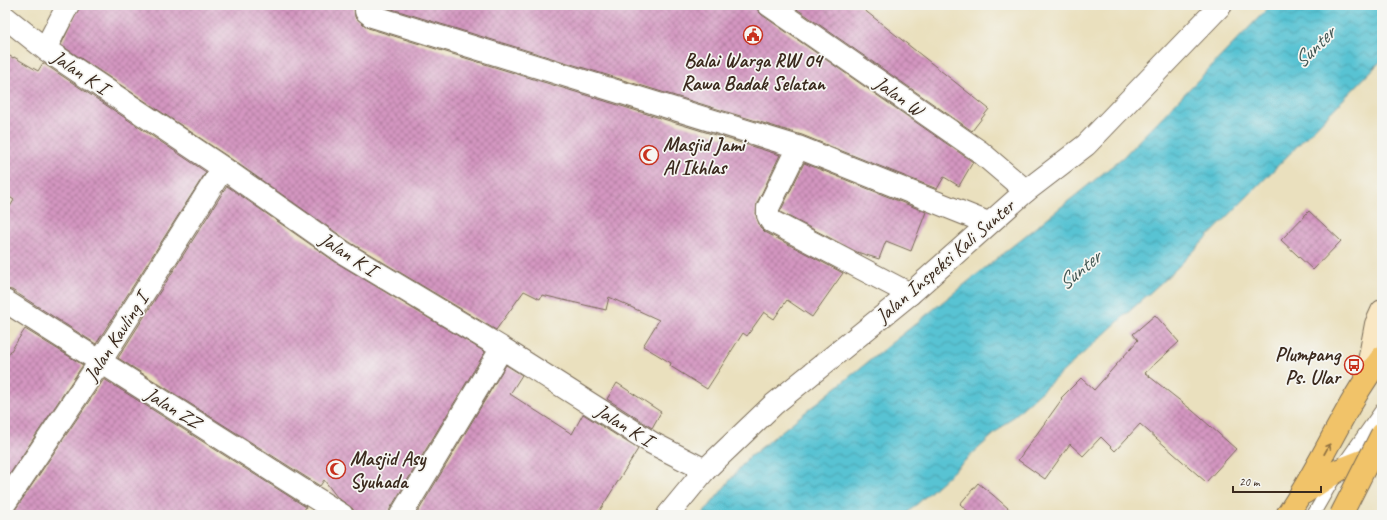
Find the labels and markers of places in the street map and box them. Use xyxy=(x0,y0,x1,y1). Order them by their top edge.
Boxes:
public building icon: Balai Warga RW 04 Rawa Badak Selatan xyxy=(742,24,764,46)
place label: Balai Warga RW 04 Rawa Badak Selatan xyxy=(681,48,827,96)
place label: Masjid Jami Al Ikhlas xyxy=(663,132,748,180)
mosque icon: Masjid Jami Al Ikhlas xyxy=(638,144,660,166)
place label: Plumpang Ps. Ular xyxy=(1275,342,1343,390)
bus stop icon: Plumpang Ps. Ular xyxy=(1343,354,1365,376)
place label: Masjid Asy Syuhada xyxy=(350,446,428,494)
mosque icon: Masjid Asy Syuhada xyxy=(325,458,347,480)

